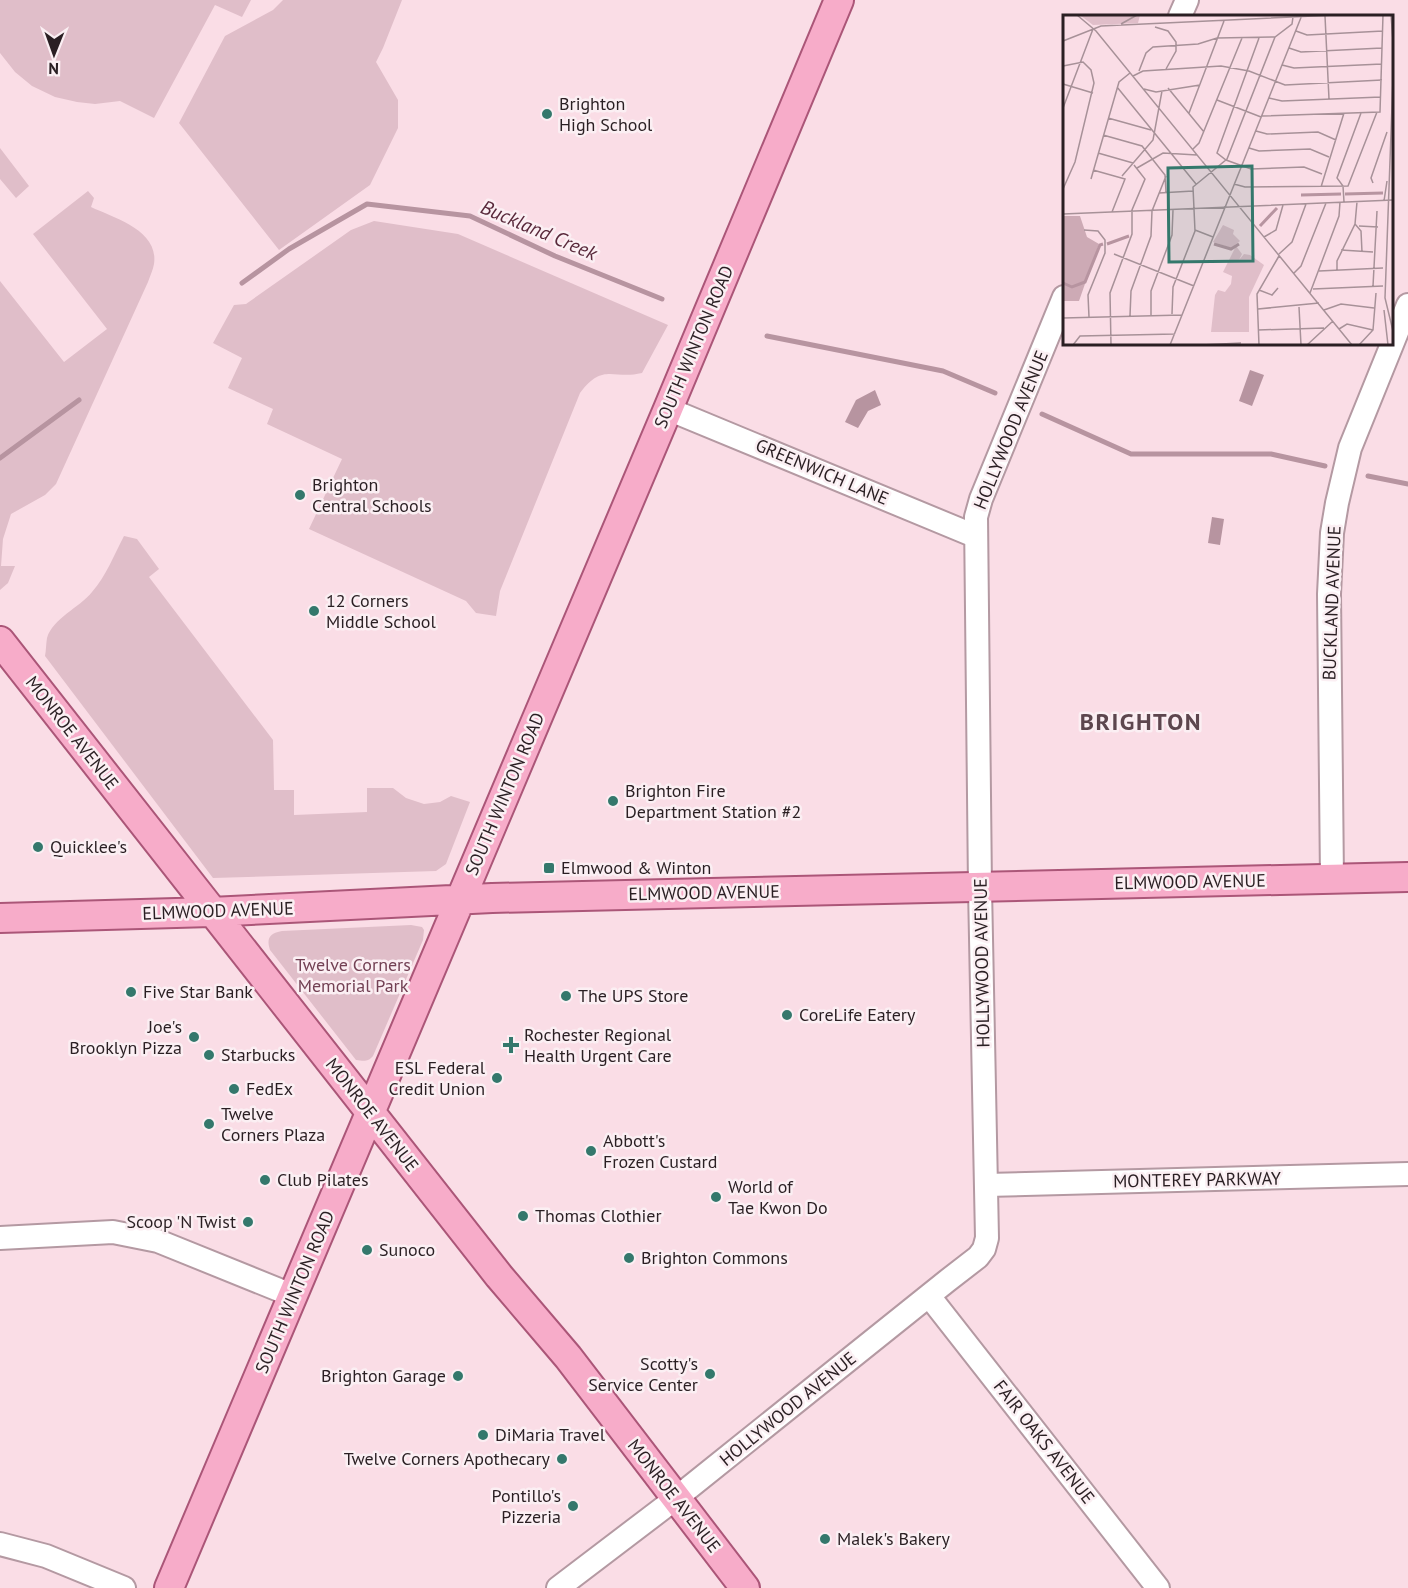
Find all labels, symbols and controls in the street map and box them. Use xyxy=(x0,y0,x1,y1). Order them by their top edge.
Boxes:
inset map xyxy=(1063,15,1393,345)
north arrow xyxy=(24,24,84,84)
text: N xyxy=(48,59,59,79)
place label: Brighton High School xyxy=(559,92,653,136)
marker: Brighton High School xyxy=(540,107,554,121)
water label: Buckland Creek xyxy=(477,194,602,267)
street label: SOUTH WINTON ROAD xyxy=(649,262,738,432)
street label: HOLLYWOOD AVENUE xyxy=(968,347,1053,513)
street label: GREENWICH LANE xyxy=(752,433,892,510)
place label: Brighton Central Schools xyxy=(312,473,432,517)
marker: Brighton Central Schools xyxy=(293,488,307,502)
street label: BUCKLAND AVENUE xyxy=(1317,525,1346,681)
place label: 12 Corners Middle School xyxy=(326,589,436,633)
marker: 12 Corners Middle School xyxy=(307,604,321,618)
street label: MONROE AVENUE xyxy=(21,671,124,794)
district label: BRIGHTON xyxy=(1080,706,1202,737)
street label: SOUTH WINTON ROAD xyxy=(460,709,549,879)
place label: Brighton Fire Department Station #2 xyxy=(625,779,801,823)
marker: Brighton Fire Department Station #2 xyxy=(606,794,620,808)
place label: Quicklee's xyxy=(50,835,127,858)
marker: Quicklee's xyxy=(31,840,45,854)
place label: Elmwood & Winton xyxy=(561,856,711,879)
marker: Elmwood & Winton xyxy=(542,861,556,875)
street label: ELMWOOD AVENUE xyxy=(1114,869,1266,894)
street label: HOLLYWOOD AVENUE xyxy=(969,878,994,1048)
street label: ELMWOOD AVENUE xyxy=(628,880,780,905)
street label: ELMWOOD AVENUE xyxy=(142,896,294,925)
park label: Twelve Corners Memorial Park xyxy=(295,953,411,997)
place label: Five Star Bank xyxy=(143,980,253,1003)
place label: The UPS Store xyxy=(578,984,688,1007)
marker: Five Star Bank xyxy=(124,985,138,999)
marker: The UPS Store xyxy=(559,989,573,1003)
place label: CoreLife Eatery xyxy=(799,1003,916,1026)
marker: CoreLife Eatery xyxy=(780,1008,794,1022)
place label: Joe's Brooklyn Pizza xyxy=(69,1015,182,1059)
place label: Rochester Regional Health Urgent Care xyxy=(524,1023,672,1067)
marker: Joe's Brooklyn Pizza xyxy=(187,1030,201,1044)
marker: Rochester Regional Health Urgent Care xyxy=(502,1036,520,1054)
place label: Starbucks xyxy=(221,1043,295,1066)
marker: Starbucks xyxy=(202,1048,216,1062)
street label: MONROE AVENUE xyxy=(321,1053,424,1176)
place label: ESL Federal Credit Union xyxy=(388,1056,486,1100)
marker: ESL Federal Credit Union xyxy=(490,1071,504,1085)
place label: FedEx xyxy=(246,1077,293,1100)
marker: FedEx xyxy=(227,1082,241,1096)
place label: Twelve Corners Plaza xyxy=(221,1102,325,1146)
marker: Twelve Corners Plaza xyxy=(202,1117,216,1131)
place label: Abbott's Frozen Custard xyxy=(603,1129,717,1173)
marker: Abbott's Frozen Custard xyxy=(584,1144,598,1158)
street label: MONTEREY PARKWAY xyxy=(1113,1167,1281,1192)
place label: Club Pilates xyxy=(277,1168,368,1191)
marker: Club Pilates xyxy=(258,1173,272,1187)
place label: World of Tae Kwon Do xyxy=(728,1175,828,1219)
marker: World of Tae Kwon Do xyxy=(709,1190,723,1204)
place label: Thomas Clothier xyxy=(535,1204,662,1227)
street label: SOUTH WINTON ROAD xyxy=(250,1207,339,1377)
marker: Thomas Clothier xyxy=(516,1209,530,1223)
place label: Scoop 'N Twist xyxy=(126,1210,236,1233)
marker: Scoop 'N Twist xyxy=(241,1215,255,1229)
place label: Sunoco xyxy=(379,1238,435,1261)
marker: Sunoco xyxy=(360,1243,374,1257)
place label: Brighton Commons xyxy=(641,1246,788,1269)
marker: Brighton Commons xyxy=(622,1251,636,1265)
street label: HOLLYWOOD AVENUE xyxy=(715,1346,861,1471)
place label: Scotty's Service Center xyxy=(588,1352,698,1396)
place label: Brighton Garage xyxy=(321,1364,446,1387)
marker: Scotty's Service Center xyxy=(703,1367,717,1381)
marker: Brighton Garage xyxy=(451,1369,465,1383)
street label: FAIR OAKS AVENUE xyxy=(989,1375,1100,1508)
place label: DiMaria Travel xyxy=(495,1423,606,1446)
marker: DiMaria Travel xyxy=(476,1428,490,1442)
street label: MONROE AVENUE xyxy=(623,1434,726,1557)
place label: Twelve Corners Apothecary xyxy=(344,1447,551,1470)
marker: Twelve Corners Apothecary xyxy=(555,1452,569,1466)
place label: Pontillo's Pizzeria xyxy=(492,1484,561,1528)
marker: Pontillo's Pizzeria xyxy=(566,1499,580,1513)
place label: Malek's Bakery xyxy=(837,1527,950,1550)
marker: Malek's Bakery xyxy=(818,1532,832,1546)

